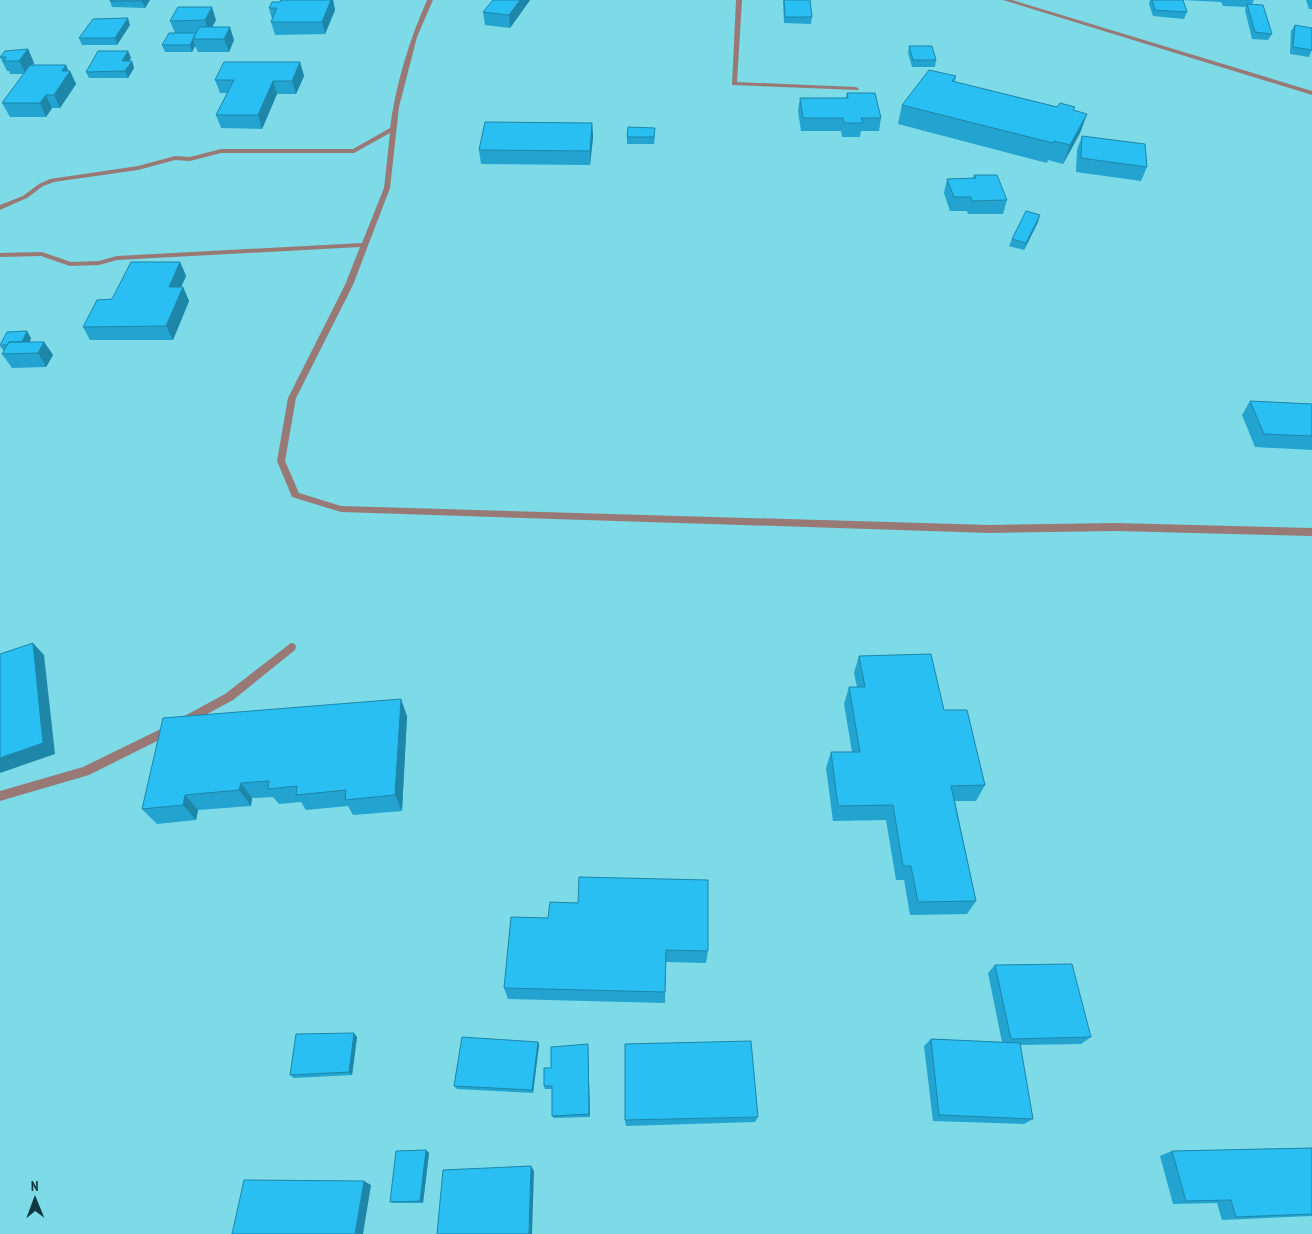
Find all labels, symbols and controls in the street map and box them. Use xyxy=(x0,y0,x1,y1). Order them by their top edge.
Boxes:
north arrow xyxy=(10,1174,60,1224)
text: N xyxy=(31,1177,39,1195)

